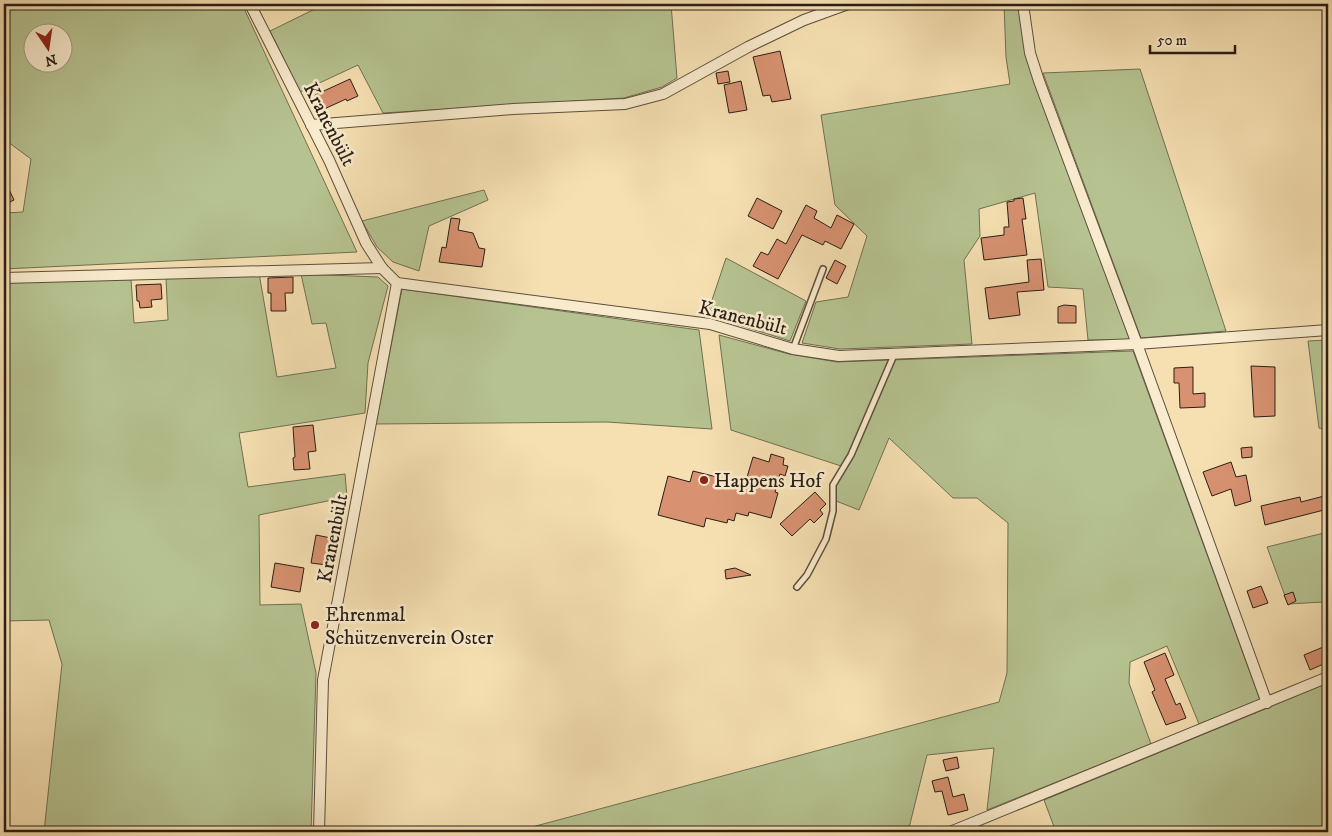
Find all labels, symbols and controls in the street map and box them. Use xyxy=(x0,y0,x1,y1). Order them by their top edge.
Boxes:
north arrow xyxy=(22,22,72,72)
scale bar xyxy=(1150,22,1234,54)
text: 50 m xyxy=(1157,31,1187,50)
text: N xyxy=(43,50,58,70)
street label: Kranenbült xyxy=(297,79,360,171)
street label: Kranenbült xyxy=(696,295,790,342)
place label: Happens Hof xyxy=(714,469,825,494)
marker: Happens Hof xyxy=(698,474,710,486)
street label: Kranenbült xyxy=(313,491,354,585)
place label: Ehrenmal Schützenverein Oster xyxy=(325,603,494,651)
marker: Ehrenmal Schützenverein Oster xyxy=(309,619,321,631)

